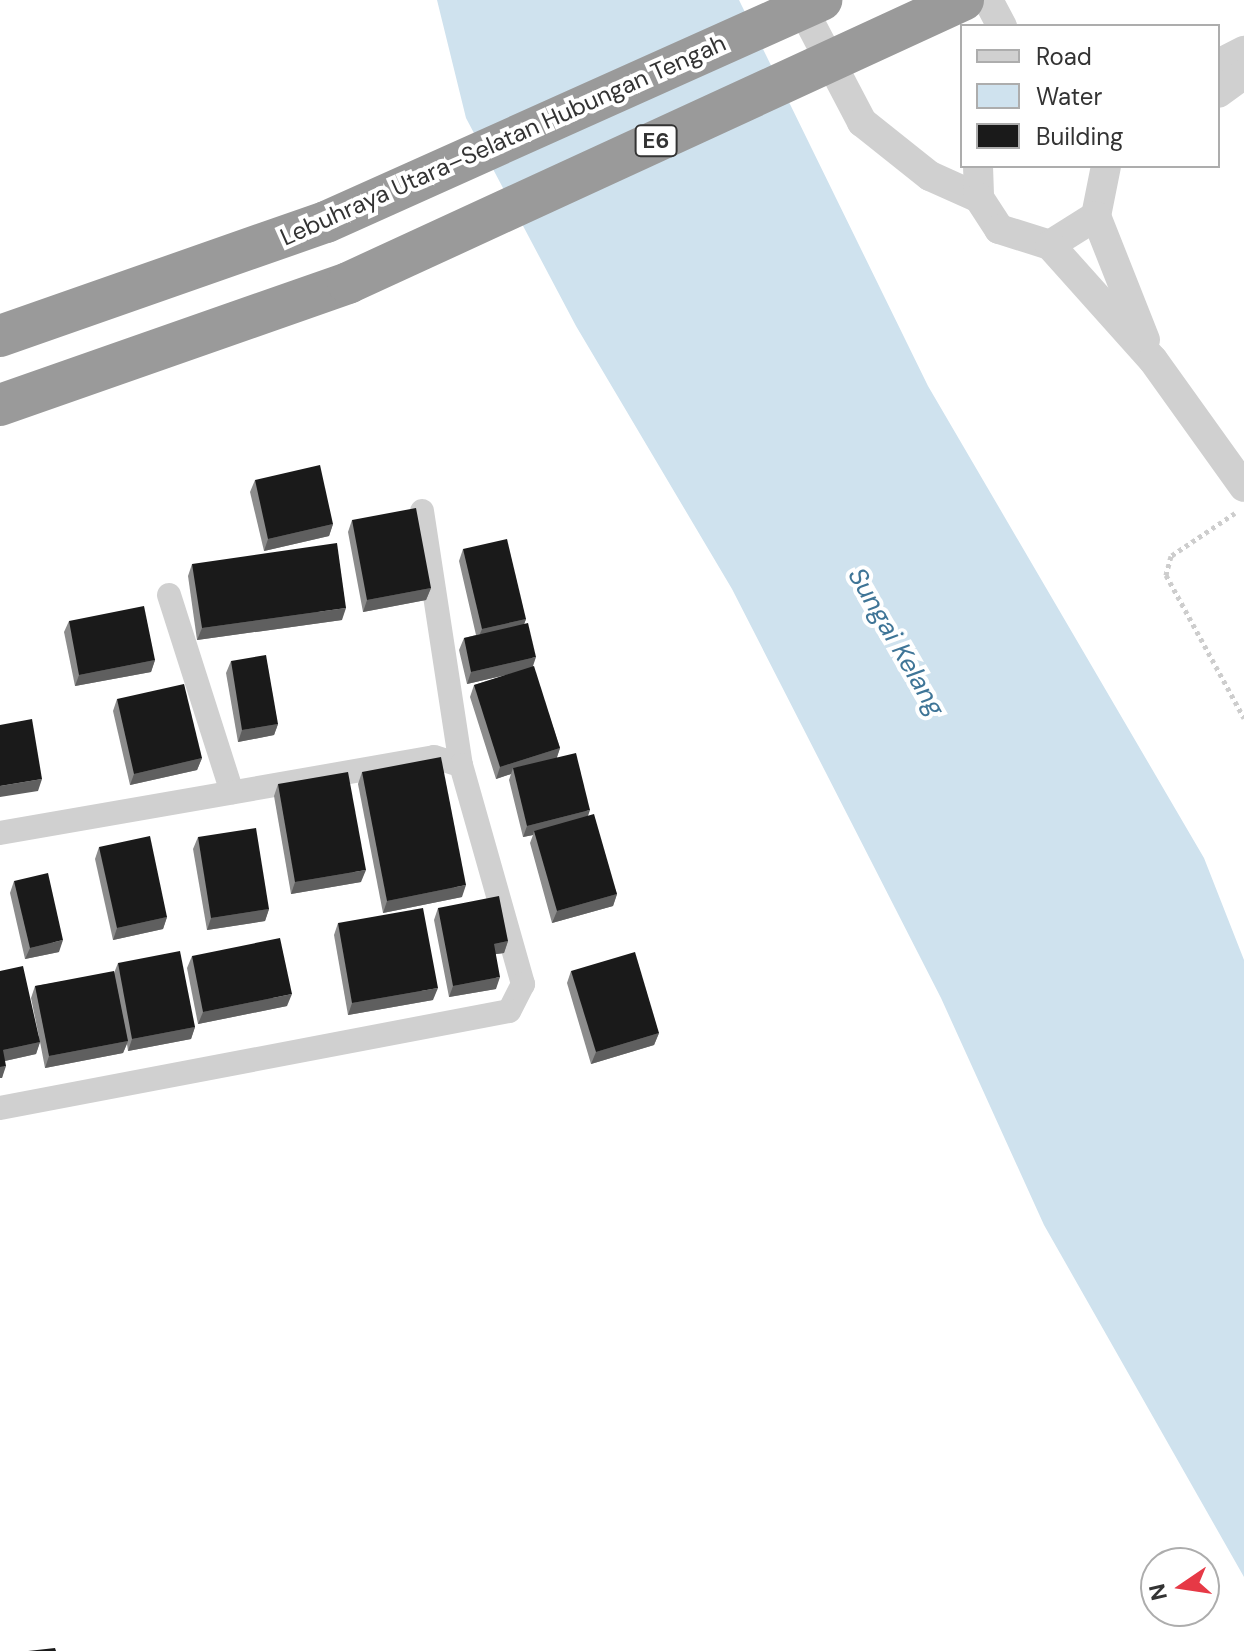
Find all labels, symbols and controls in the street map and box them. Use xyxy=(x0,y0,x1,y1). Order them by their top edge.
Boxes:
legend xyxy=(960,24,1220,168)
street label: Lebuhraya Utara–Selatan Hubungan Tengah xyxy=(276,28,730,252)
text: Road xyxy=(1036,41,1092,72)
text: Water xyxy=(1036,81,1102,112)
text: Building xyxy=(1036,121,1123,152)
road number: E6 xyxy=(634,123,678,159)
water label: Sungai Kelang xyxy=(841,562,951,722)
north arrow xyxy=(1140,1547,1220,1627)
text: N xyxy=(1142,1581,1174,1603)

